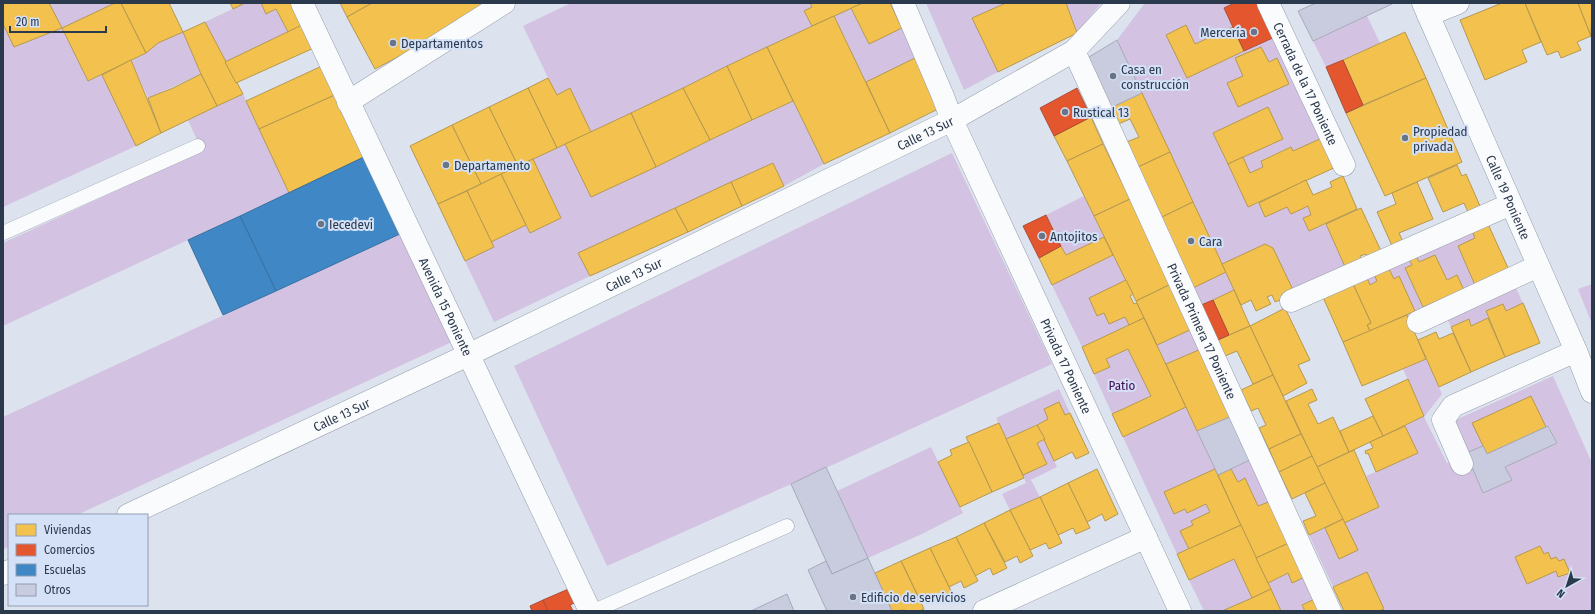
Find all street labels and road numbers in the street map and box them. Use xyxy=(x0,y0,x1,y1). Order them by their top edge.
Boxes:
street label: Cerrada de la 17 Poniente xyxy=(1270,20,1341,148)
street label: Calle 13 Sur xyxy=(895,113,956,154)
street label: Calle 19 Poniente xyxy=(1483,153,1533,242)
street label: Avenida 15 Poniente xyxy=(416,255,475,358)
street label: Calle 13 Sur xyxy=(603,255,665,295)
street label: Privada Primera 17 Poniente xyxy=(1164,261,1239,402)
street label: Privada 17 Poniente xyxy=(1037,316,1094,416)
street label: Calle 13 Sur xyxy=(311,395,373,435)

